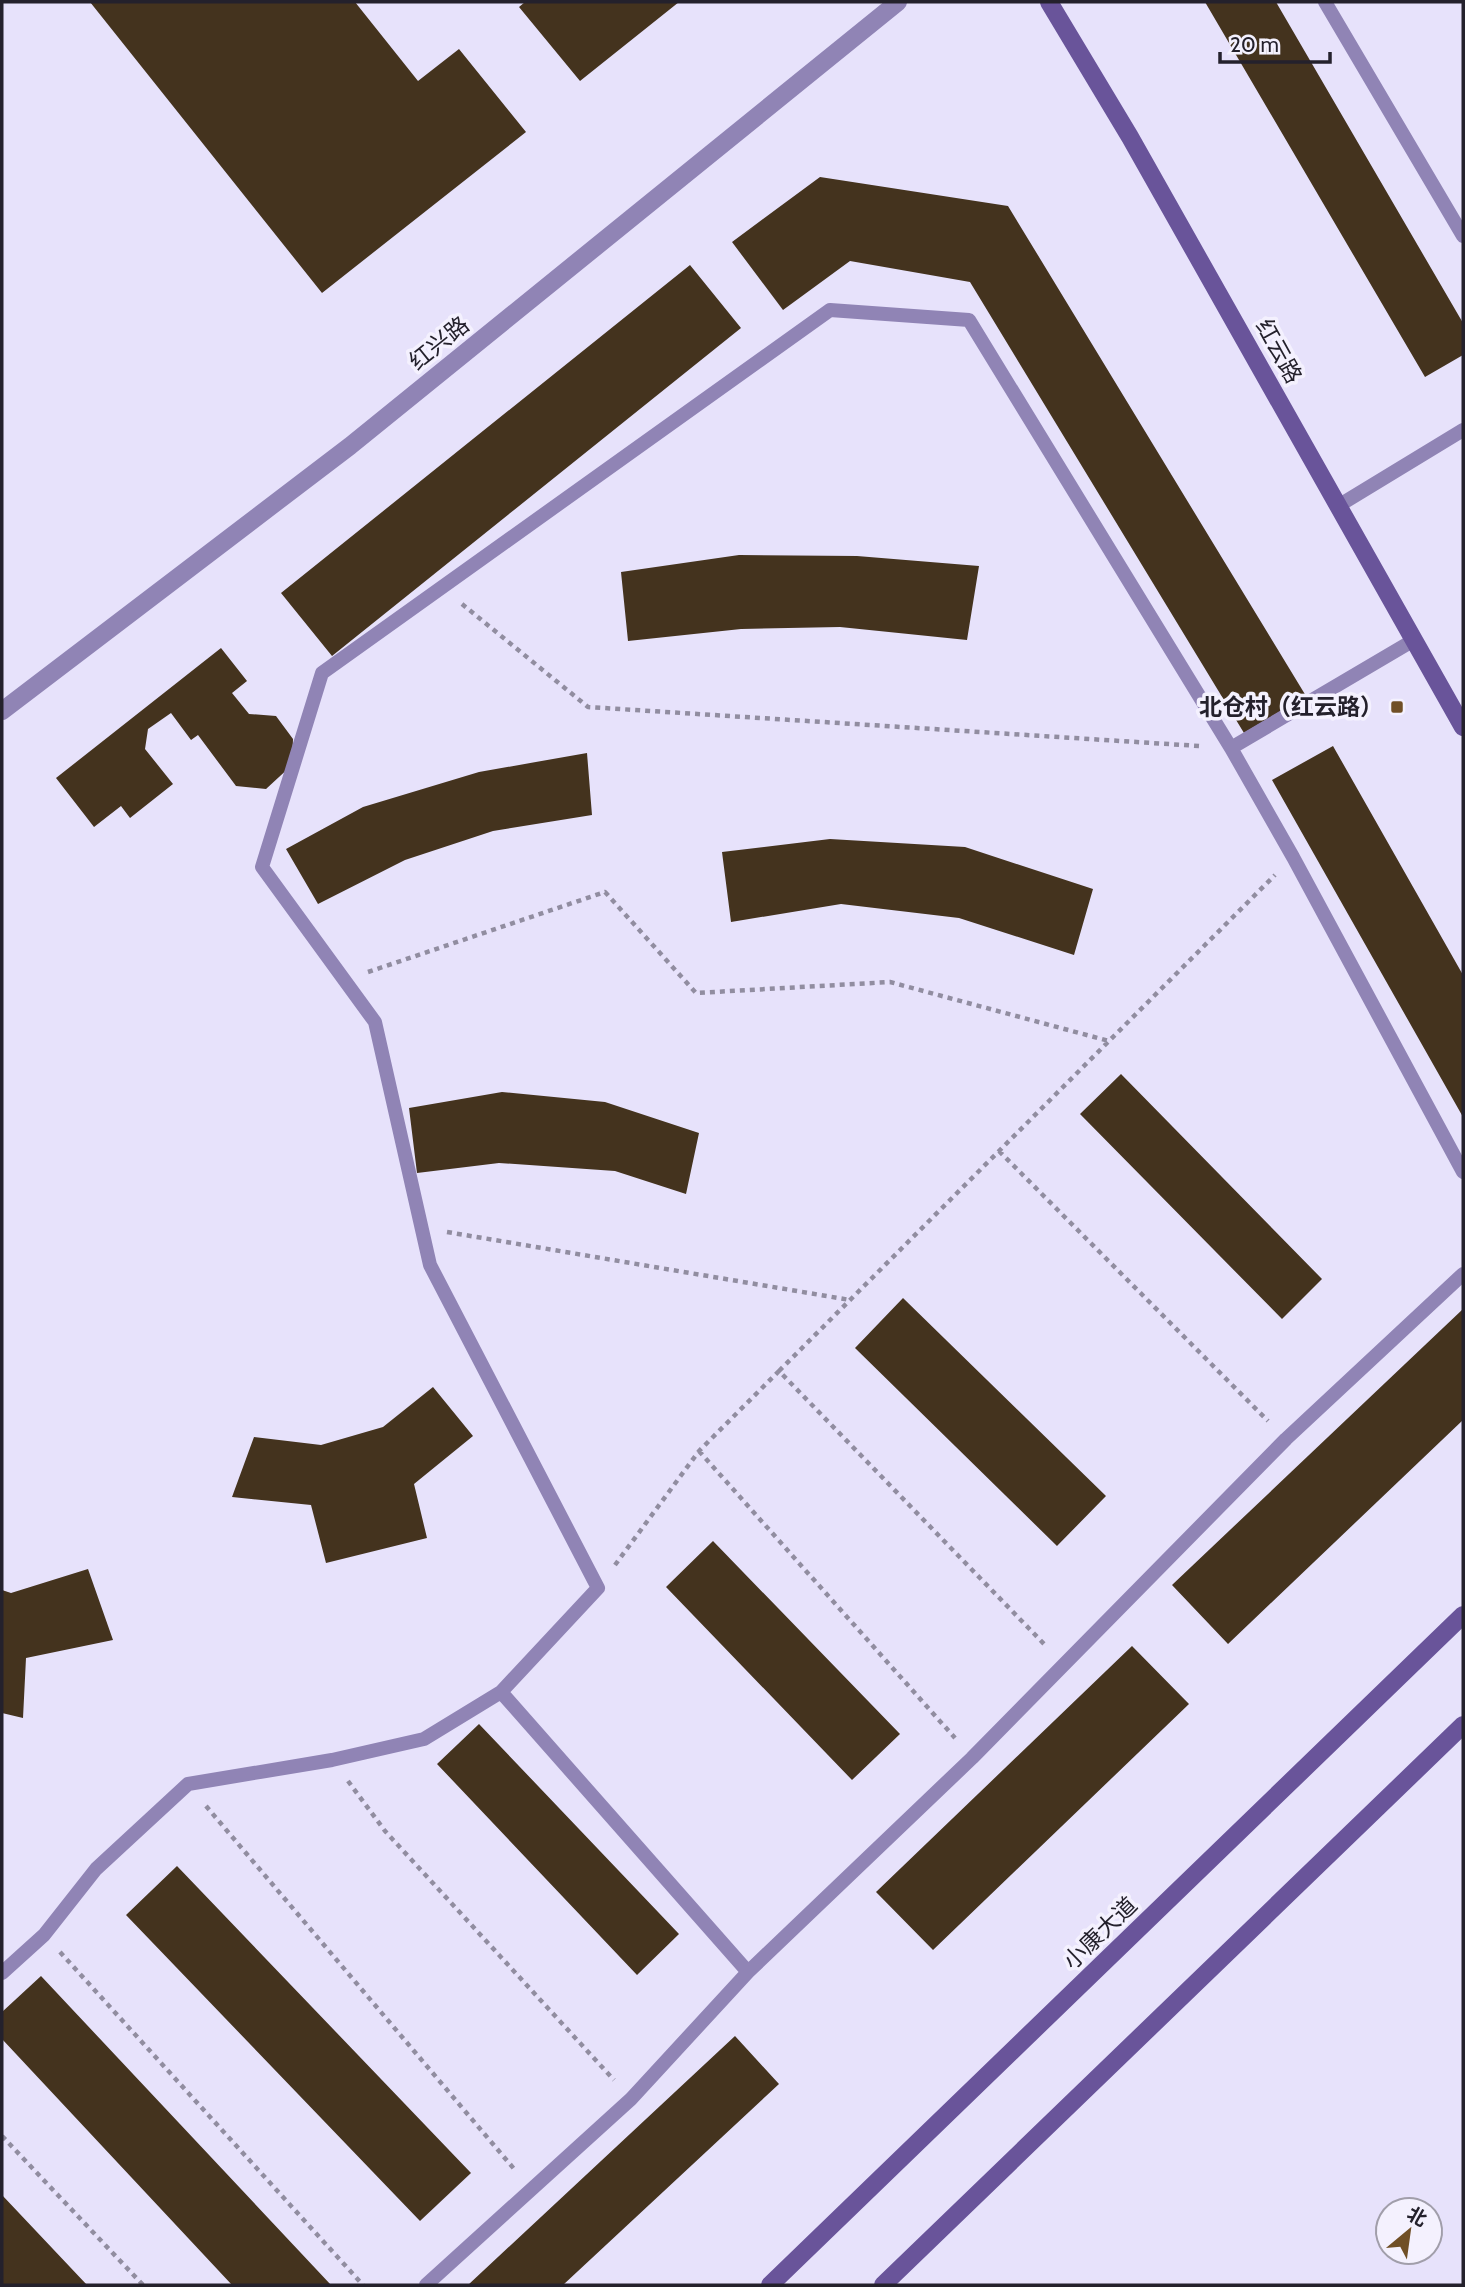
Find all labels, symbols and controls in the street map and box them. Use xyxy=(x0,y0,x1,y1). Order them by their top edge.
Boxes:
scale bar xyxy=(1220,21,1330,65)
text: 20 m xyxy=(1230,32,1279,57)
street label: 红兴路 xyxy=(403,310,475,376)
street label: 红云路 xyxy=(1250,314,1308,388)
place label: 北仓村（红云路） xyxy=(1199,693,1383,721)
marker: 北仓村（红云路） xyxy=(1389,699,1405,715)
street label: 小康大道 xyxy=(1057,1891,1143,1975)
north arrow xyxy=(1374,2196,1444,2266)
text: 北 xyxy=(1403,2202,1431,2231)

